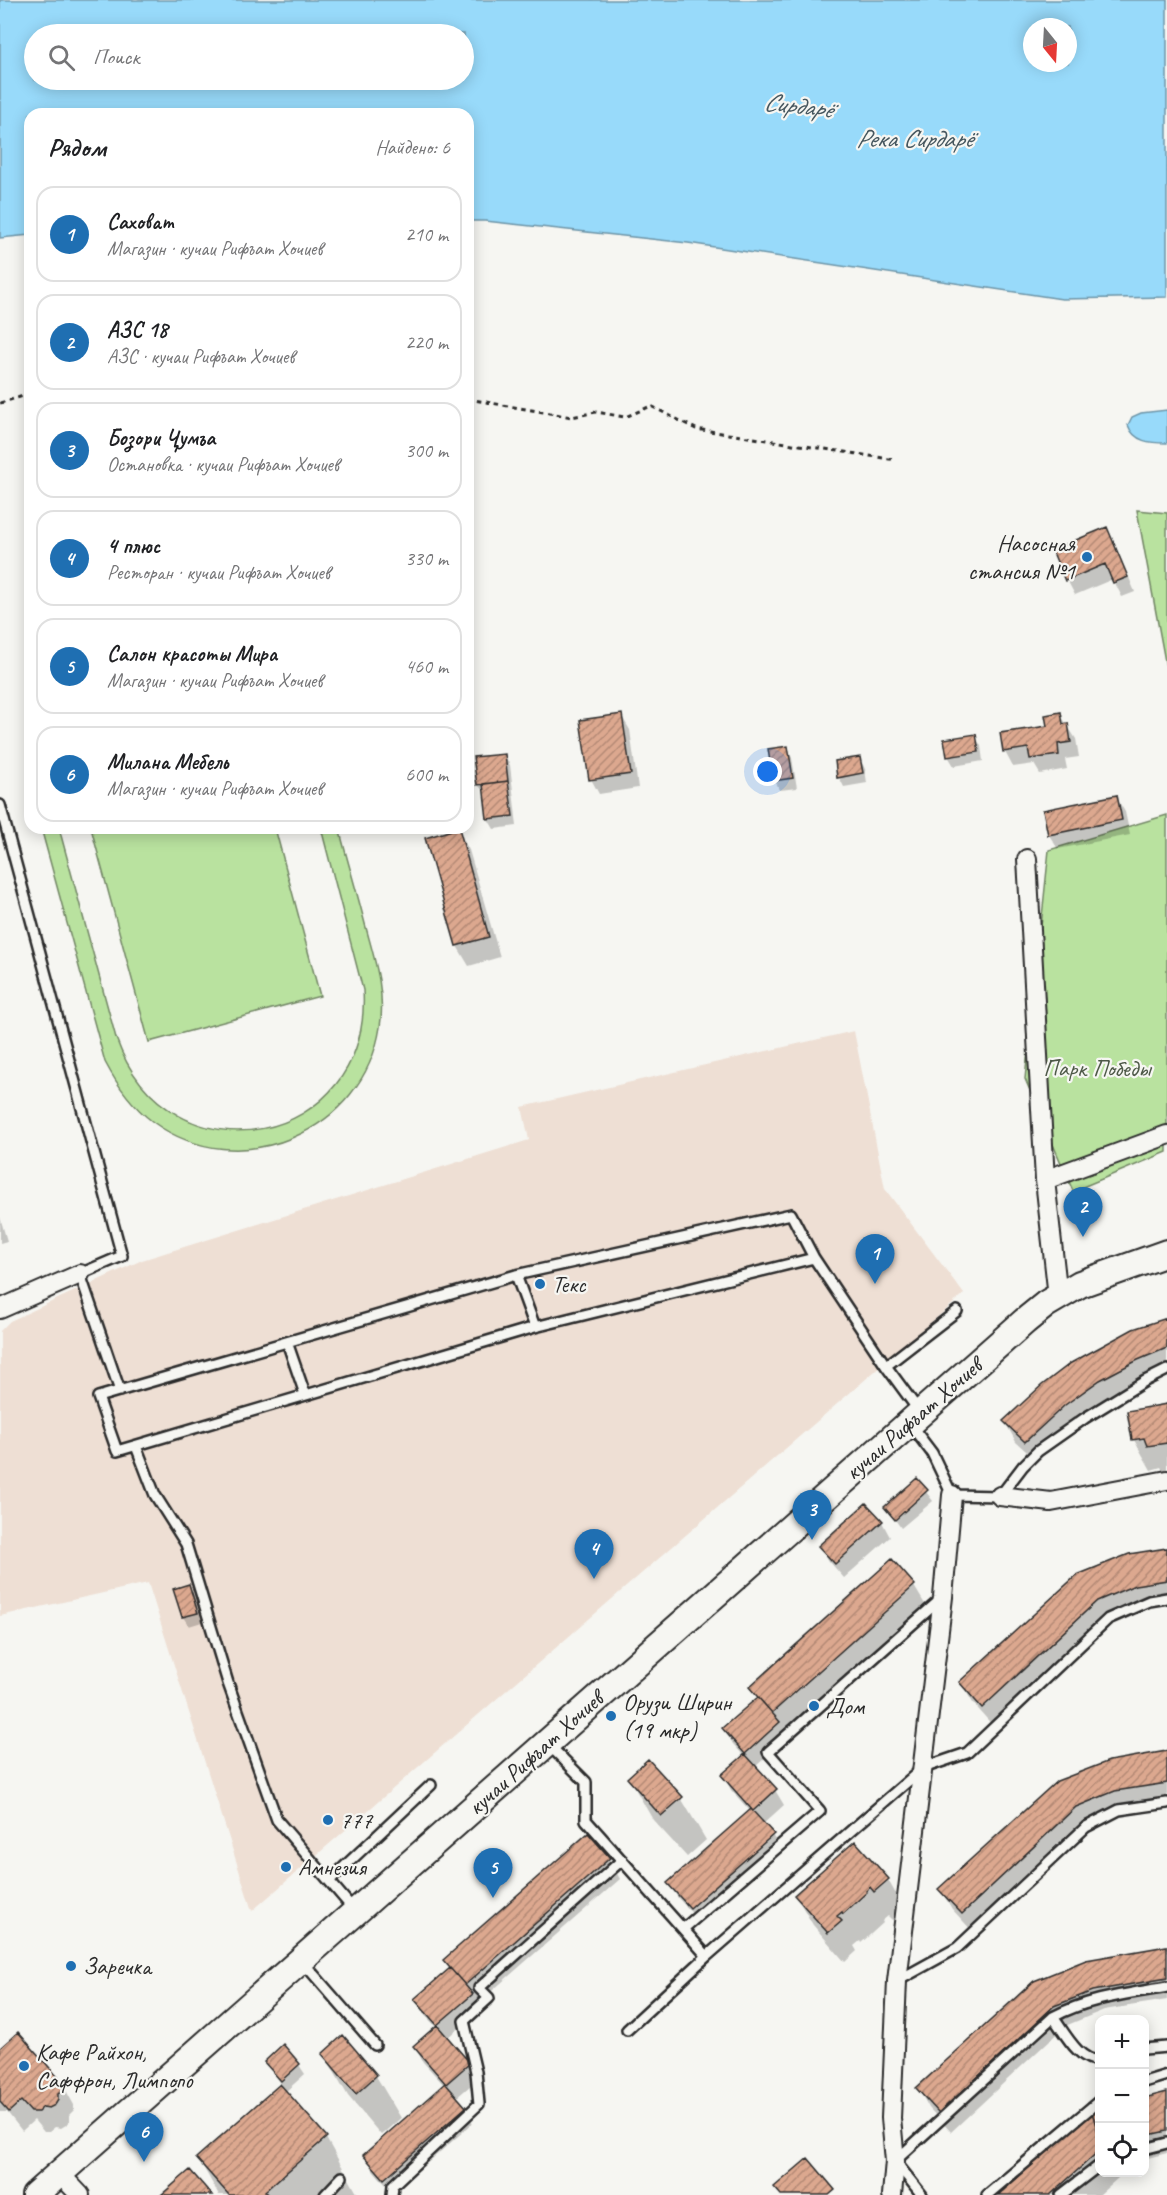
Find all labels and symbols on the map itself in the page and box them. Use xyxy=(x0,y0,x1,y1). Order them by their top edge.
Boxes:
north arrow xyxy=(1023,18,1077,72)
water label: Сирдарё xyxy=(762,85,841,127)
water label: Река Сирдарё xyxy=(856,122,980,155)
place label: Насосная стансия №1 xyxy=(968,528,1076,586)
marker: Насосная стансия №1 xyxy=(1080,550,1094,564)
your location xyxy=(753,757,782,786)
park label: Парк Победы xyxy=(1043,1053,1153,1083)
pin: 2 xyxy=(1064,1188,1102,1237)
pin: 1 xyxy=(856,1234,894,1284)
place label: Текс xyxy=(552,1269,587,1299)
marker: Текс xyxy=(533,1277,547,1291)
street label: кучаи Рифъат Хочиев xyxy=(838,1348,991,1487)
pin: 3 xyxy=(792,1490,832,1540)
pin: 4 xyxy=(574,1530,614,1579)
street label: кучаи Рифъат Хочиев xyxy=(461,1681,613,1822)
place label: Орузи Ширин (19 мкр) xyxy=(623,1687,733,1745)
place label: Дом xyxy=(826,1691,866,1721)
marker: Дом xyxy=(807,1699,821,1713)
marker: Орузи Ширин (19 мкр) xyxy=(604,1709,618,1723)
place label: 777 xyxy=(340,1805,374,1835)
marker: 777 xyxy=(321,1813,335,1827)
pin: 5 xyxy=(474,1848,512,1898)
place label: Амнезия xyxy=(298,1852,367,1882)
marker: Амнезия xyxy=(279,1860,293,1874)
place label: Заречка xyxy=(83,1951,153,1981)
marker: Заречка xyxy=(64,1959,78,1973)
place label: Кафе Райхон, Саффрон, Лимпопо xyxy=(36,2037,194,2095)
marker: Кафе Райхон, Саффрон, Лимпопо xyxy=(17,2059,31,2073)
pin: 6 xyxy=(124,2112,164,2162)

